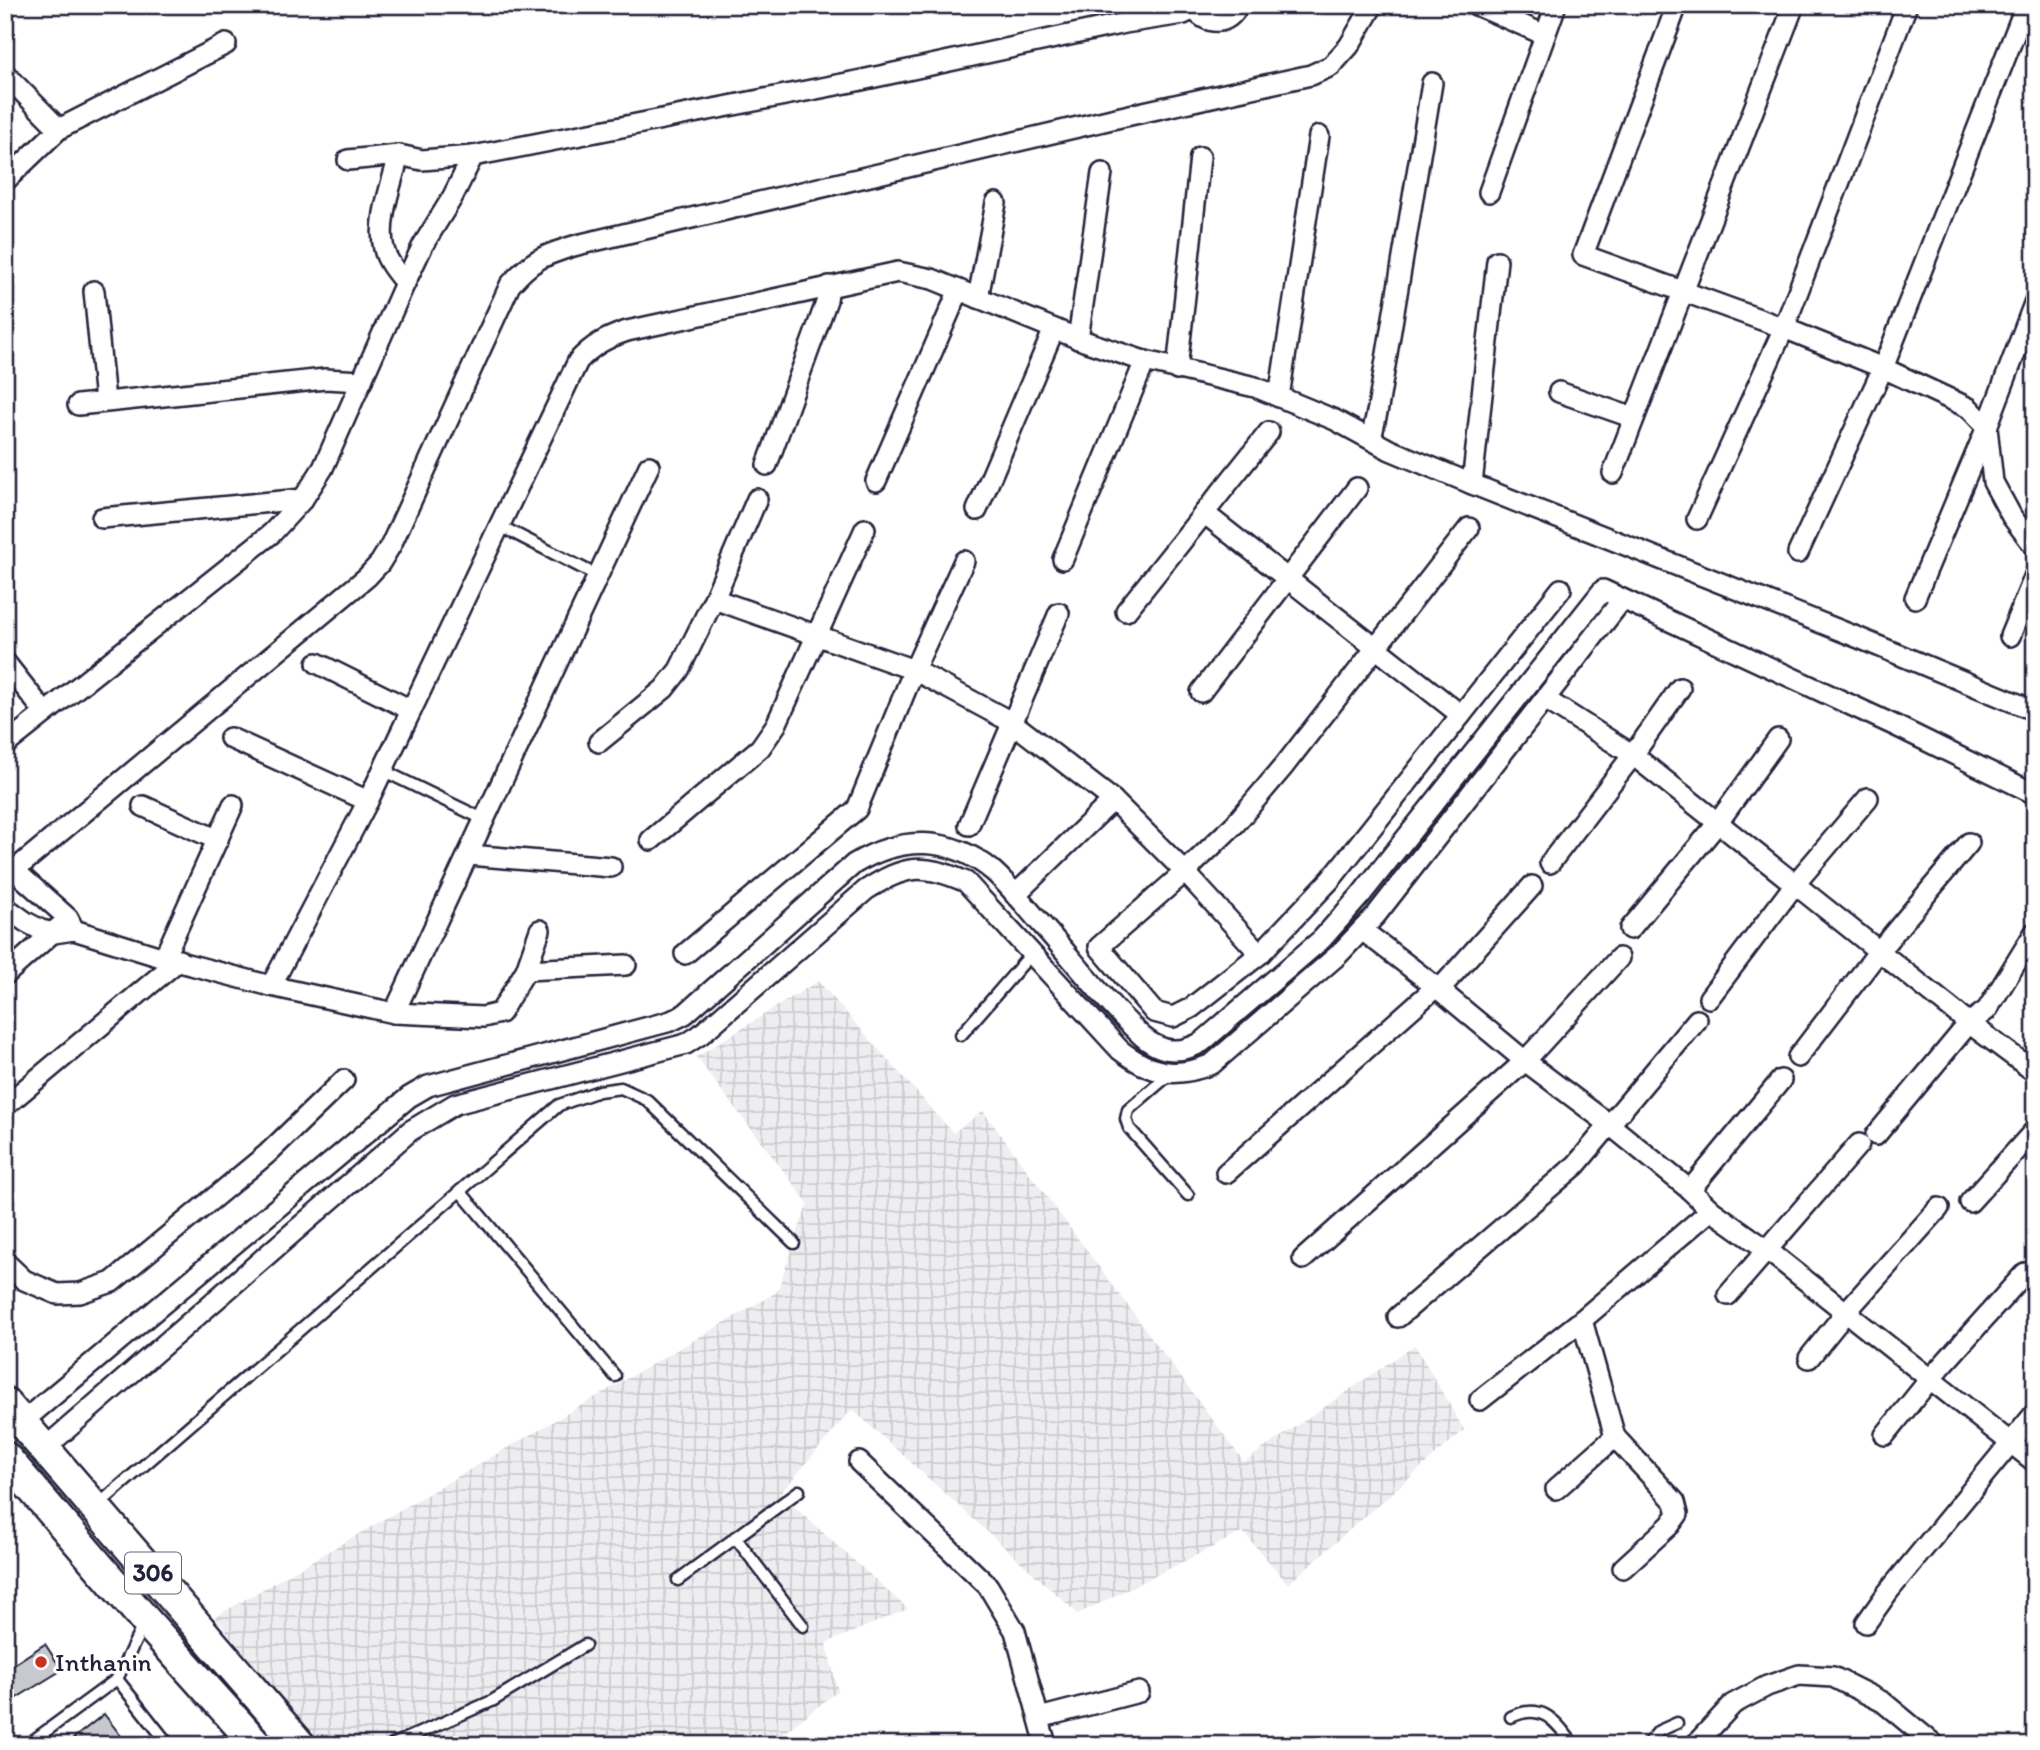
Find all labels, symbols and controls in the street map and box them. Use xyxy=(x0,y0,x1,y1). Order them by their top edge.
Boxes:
road number: 306 xyxy=(125,1553,181,1594)
place label: Inthanin xyxy=(55,1646,152,1678)
marker: Inthanin xyxy=(33,1654,49,1670)

